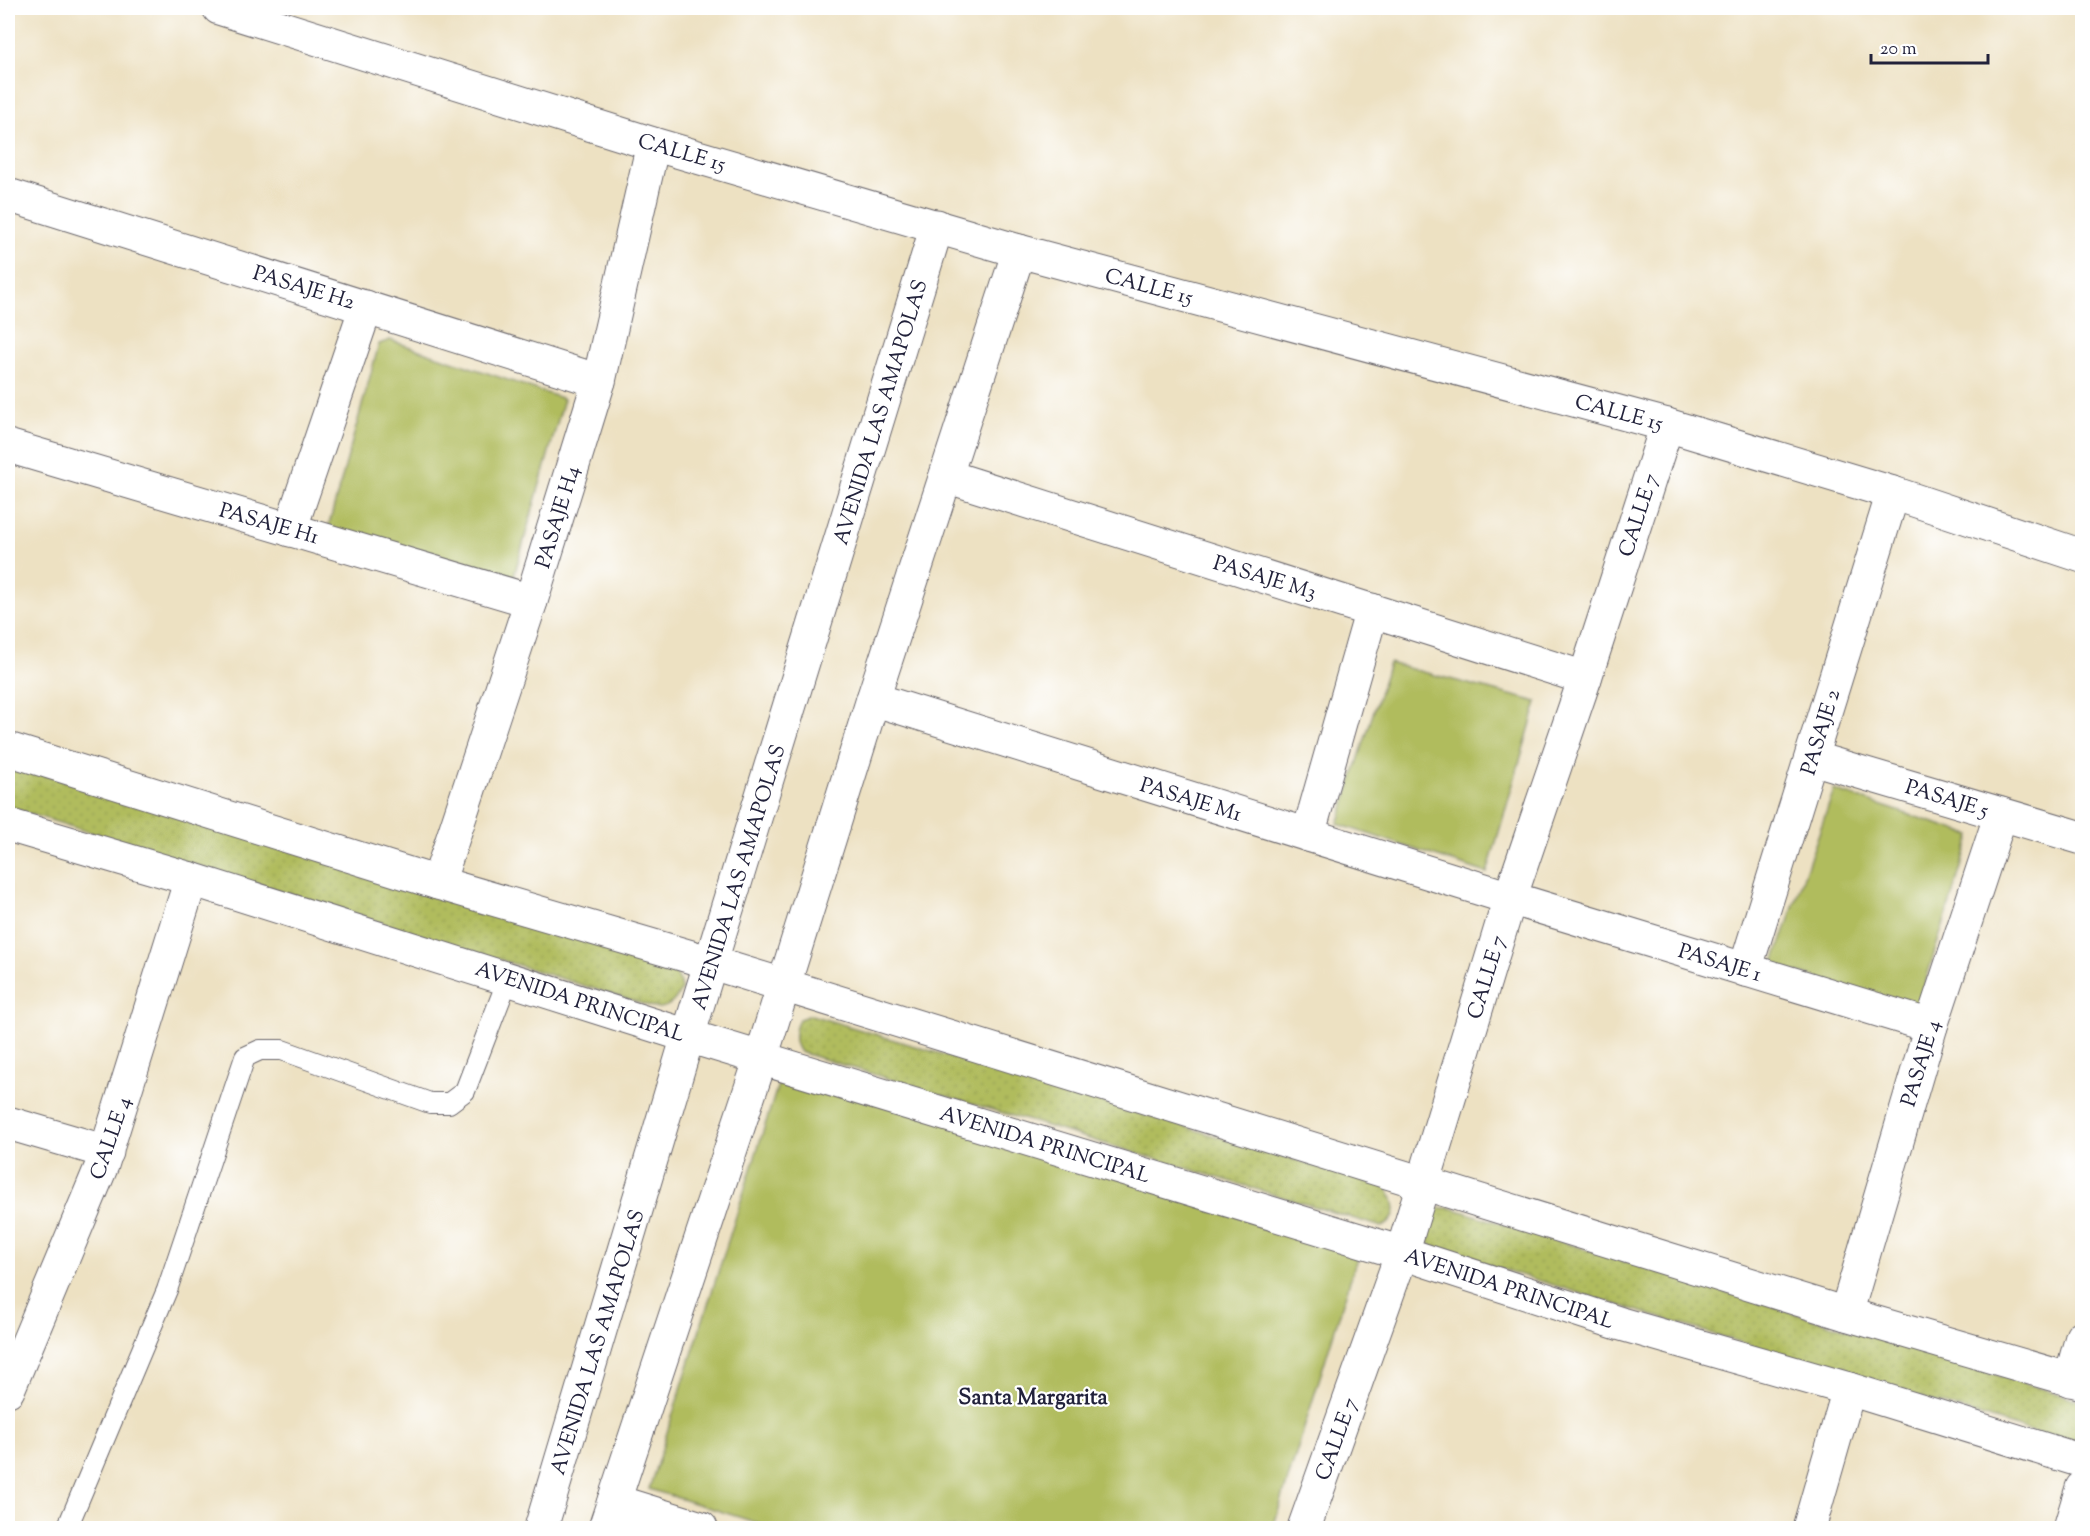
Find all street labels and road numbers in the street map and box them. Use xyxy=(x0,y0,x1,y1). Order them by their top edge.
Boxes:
street label: CALLE 15 xyxy=(634,127,729,181)
street label: PASAJE H2 xyxy=(249,259,358,319)
street label: CALLE 15 xyxy=(1101,262,1196,314)
street label: AVENIDA LAS AMAPOLAS xyxy=(827,276,937,549)
street label: CALLE 15 xyxy=(1571,388,1666,440)
street label: PASAJE H4 xyxy=(529,463,589,573)
street label: CALLE 7 xyxy=(1612,470,1668,561)
street label: PASAJE H1 xyxy=(215,496,322,553)
street label: PASAJE M3 xyxy=(1209,549,1320,609)
street label: PASAJE 2 xyxy=(1795,686,1849,779)
street label: AVENIDA LAS AMAPOLAS xyxy=(685,741,795,1014)
street label: PASAJE M1 xyxy=(1136,771,1245,831)
street label: PASAJE 5 xyxy=(1901,773,1992,827)
street label: CALLE 7 xyxy=(1461,932,1515,1023)
street label: PASAJE 1 xyxy=(1674,937,1765,991)
street label: AVENIDA PRINCIPAL xyxy=(471,955,688,1051)
street label: PASAJE 4 xyxy=(1895,1017,1949,1111)
street label: CALLE 4 xyxy=(84,1093,140,1184)
street label: AVENIDA PRINCIPAL xyxy=(936,1100,1154,1192)
street label: AVENIDA LAS AMAPOLAS xyxy=(544,1206,654,1479)
street label: AVENIDA PRINCIPAL xyxy=(1400,1242,1617,1338)
street label: CALLE 7 xyxy=(1309,1394,1367,1485)

